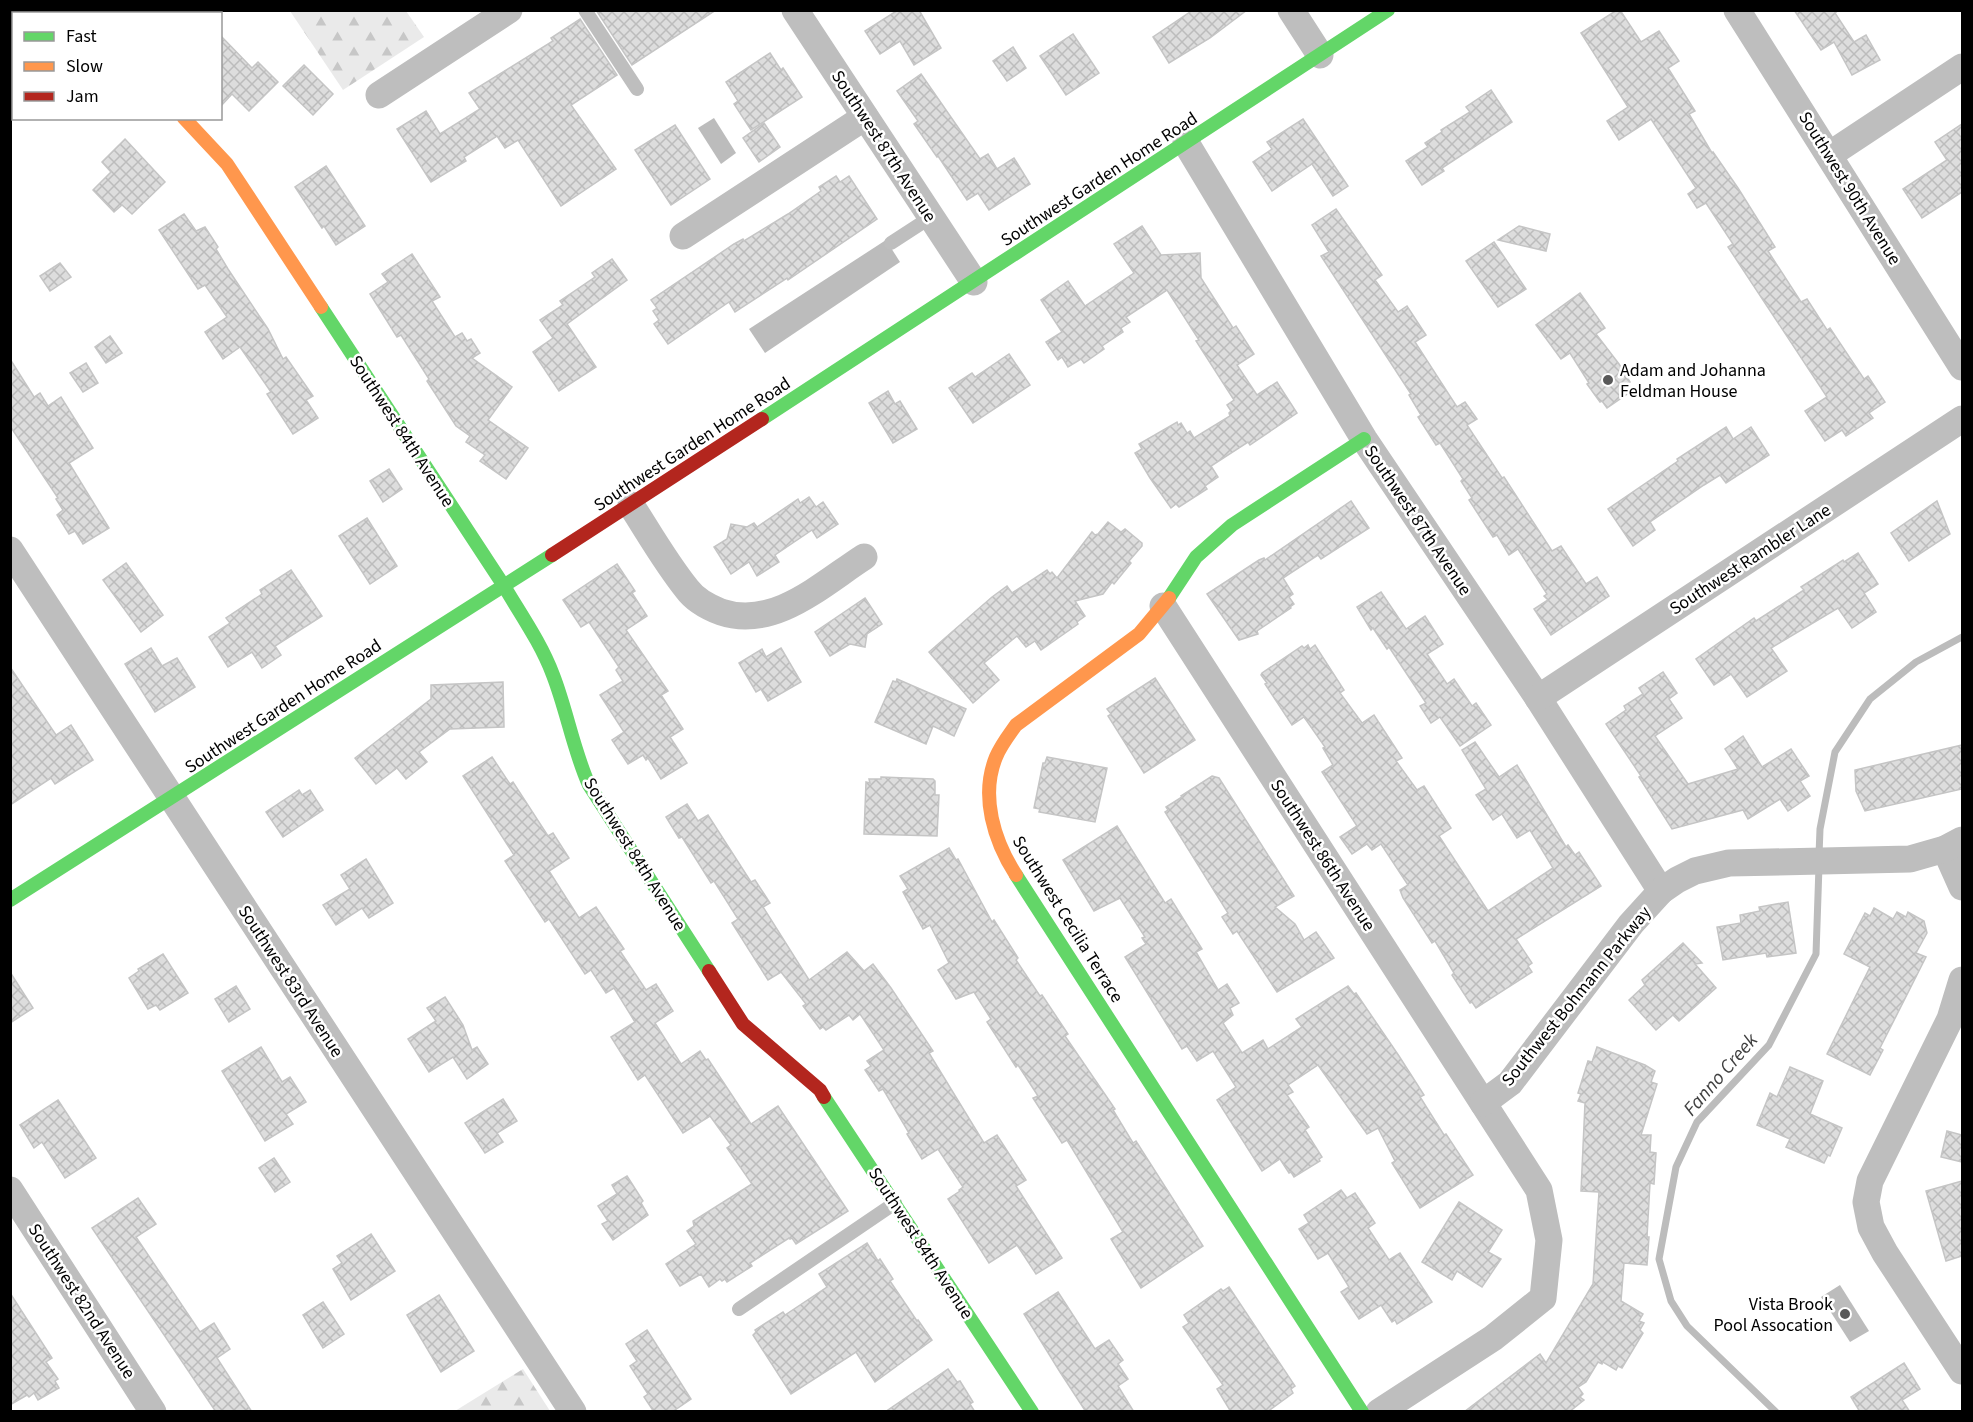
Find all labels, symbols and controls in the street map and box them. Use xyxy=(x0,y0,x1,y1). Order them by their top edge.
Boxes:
legend xyxy=(12,12,222,120)
text: Fast xyxy=(66,24,97,49)
text: Slow xyxy=(66,54,103,79)
street label: Southwest 87th Avenue xyxy=(825,65,942,227)
text: Jam xyxy=(66,84,99,109)
street label: Southwest Garden Home Road xyxy=(996,106,1202,253)
street label: Southwest 90th Avenue xyxy=(1792,107,1907,270)
street label: Southwest 84th Avenue xyxy=(343,350,460,512)
place label: Adam and Johanna Feldman House xyxy=(1620,358,1766,404)
street label: Southwest Garden Home Road xyxy=(589,371,795,518)
marker: Adam and Johanna Feldman House xyxy=(1601,373,1615,387)
street label: Southwest 87th Avenue xyxy=(1358,440,1477,601)
street label: Southwest Rambler Lane xyxy=(1665,498,1836,621)
street label: Southwest Garden Home Road xyxy=(180,633,386,780)
street label: Southwest 84th Avenue xyxy=(577,773,692,936)
street label: Southwest 86th Avenue xyxy=(1264,774,1381,936)
street label: Southwest Cecilia Terrace xyxy=(1006,831,1129,1008)
street label: Southwest 83rd Avenue xyxy=(232,900,349,1062)
street label: Southwest Bohmann Parkway xyxy=(1496,901,1657,1092)
water label: Fanno Creek xyxy=(1677,1027,1765,1122)
street label: Southwest 84th Avenue xyxy=(862,1162,979,1324)
street label: Southwest 82nd Avenue xyxy=(22,1219,141,1384)
place label: Vista Brook Pool Assocation xyxy=(1714,1292,1833,1338)
marker: Vista Brook Pool Assocation xyxy=(1838,1307,1852,1321)

